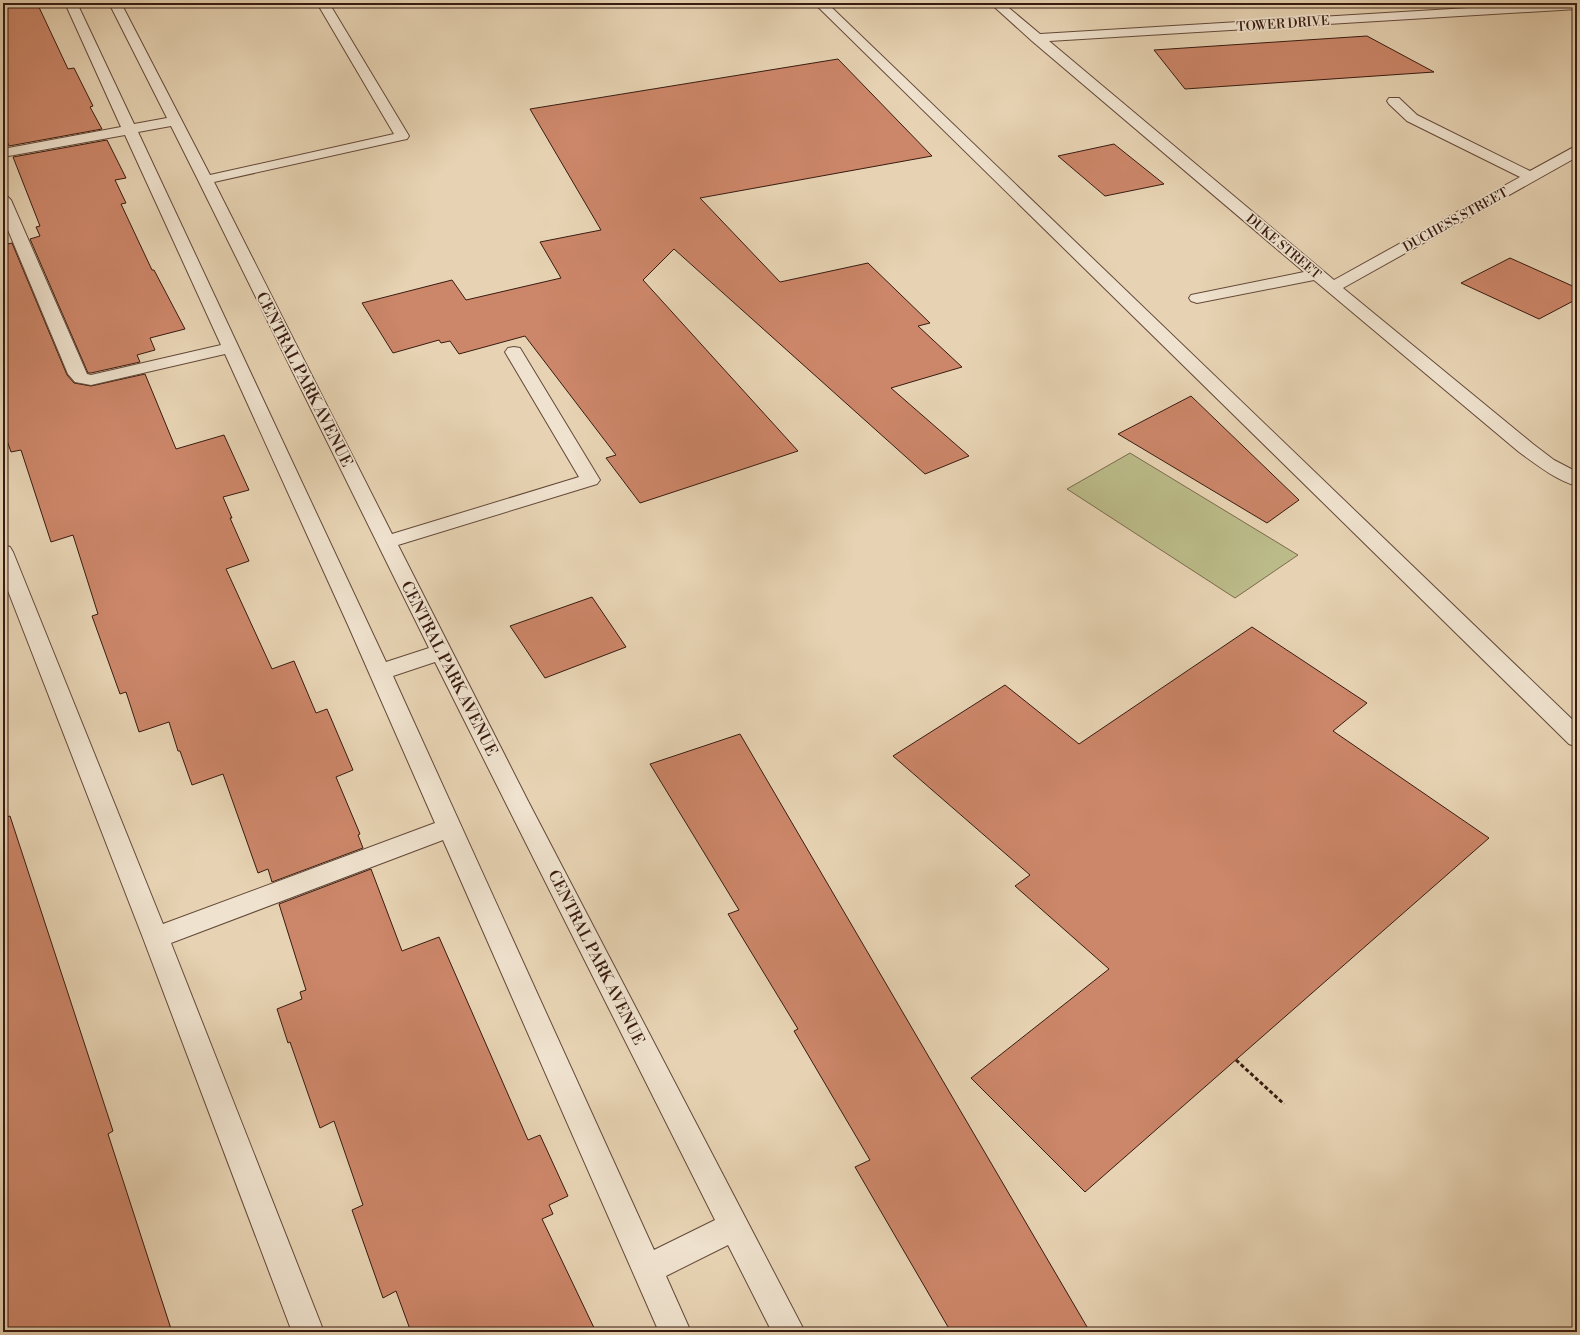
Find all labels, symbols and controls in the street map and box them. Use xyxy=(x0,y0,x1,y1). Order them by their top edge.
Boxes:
street label: TOWER DRIVE xyxy=(1236,13,1330,35)
street label: DUCHESS STREET xyxy=(1400,184,1511,255)
street label: DUKE STREET xyxy=(1243,211,1324,283)
street label: CENTRAL PARK AVENUE xyxy=(251,289,357,470)
street label: CENTRAL PARK AVENUE xyxy=(396,578,502,759)
street label: CENTRAL PARK AVENUE xyxy=(543,867,649,1048)

